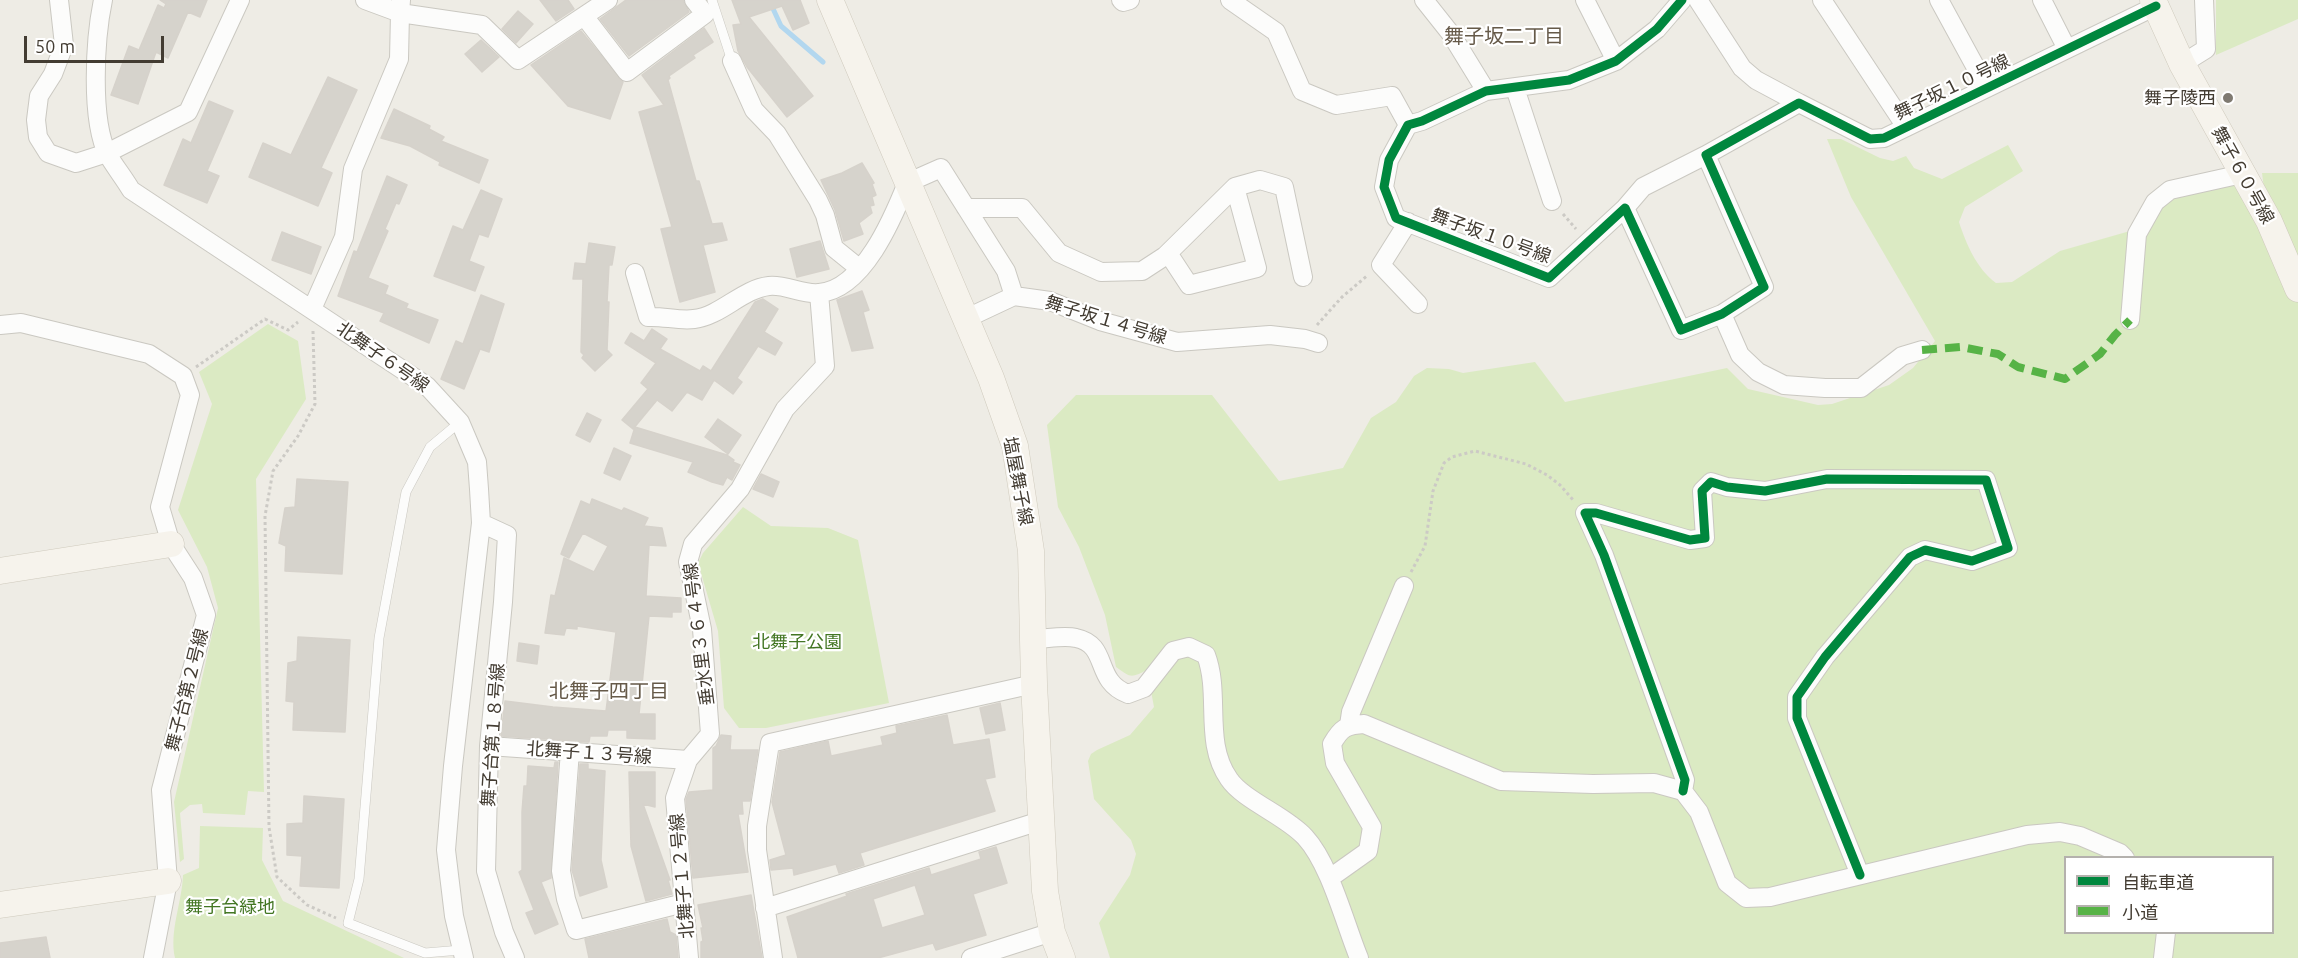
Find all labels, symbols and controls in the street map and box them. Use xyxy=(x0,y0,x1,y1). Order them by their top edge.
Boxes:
scale bar xyxy=(27,24,166,62)
district label: 舞子坂二丁目 xyxy=(1444,24,1564,48)
text: 50 m xyxy=(35,36,75,56)
street label: 舞子坂１０号線 xyxy=(1891,50,2013,124)
place label: 舞子陵西 xyxy=(2144,87,2216,109)
marker: 舞子陵西 xyxy=(2221,91,2235,105)
street label: 舞子６０号線 xyxy=(2207,123,2279,227)
street label: 舞子坂１０号線 xyxy=(1428,204,1554,268)
street label: 舞子坂１４号線 xyxy=(1043,291,1169,349)
street label: 北舞子６号線 xyxy=(333,317,433,397)
street label: 塩屋舞子線 xyxy=(999,435,1037,527)
street label: 垂水里３６４号線 xyxy=(680,561,718,707)
street label: 舞子台第２号線 xyxy=(161,626,213,754)
park label: 北舞子公園 xyxy=(752,631,842,653)
street label: 舞子台第１８号線 xyxy=(477,662,509,808)
district label: 北舞子四丁目 xyxy=(549,679,669,703)
street label: 北舞子１３号線 xyxy=(525,738,653,768)
street label: 北舞子１２号線 xyxy=(666,812,698,940)
legend xyxy=(2064,856,2274,934)
text: 自転車道 xyxy=(2122,872,2194,892)
park label: 舞子台緑地 xyxy=(185,896,275,918)
text: 小道 xyxy=(2122,902,2158,922)

